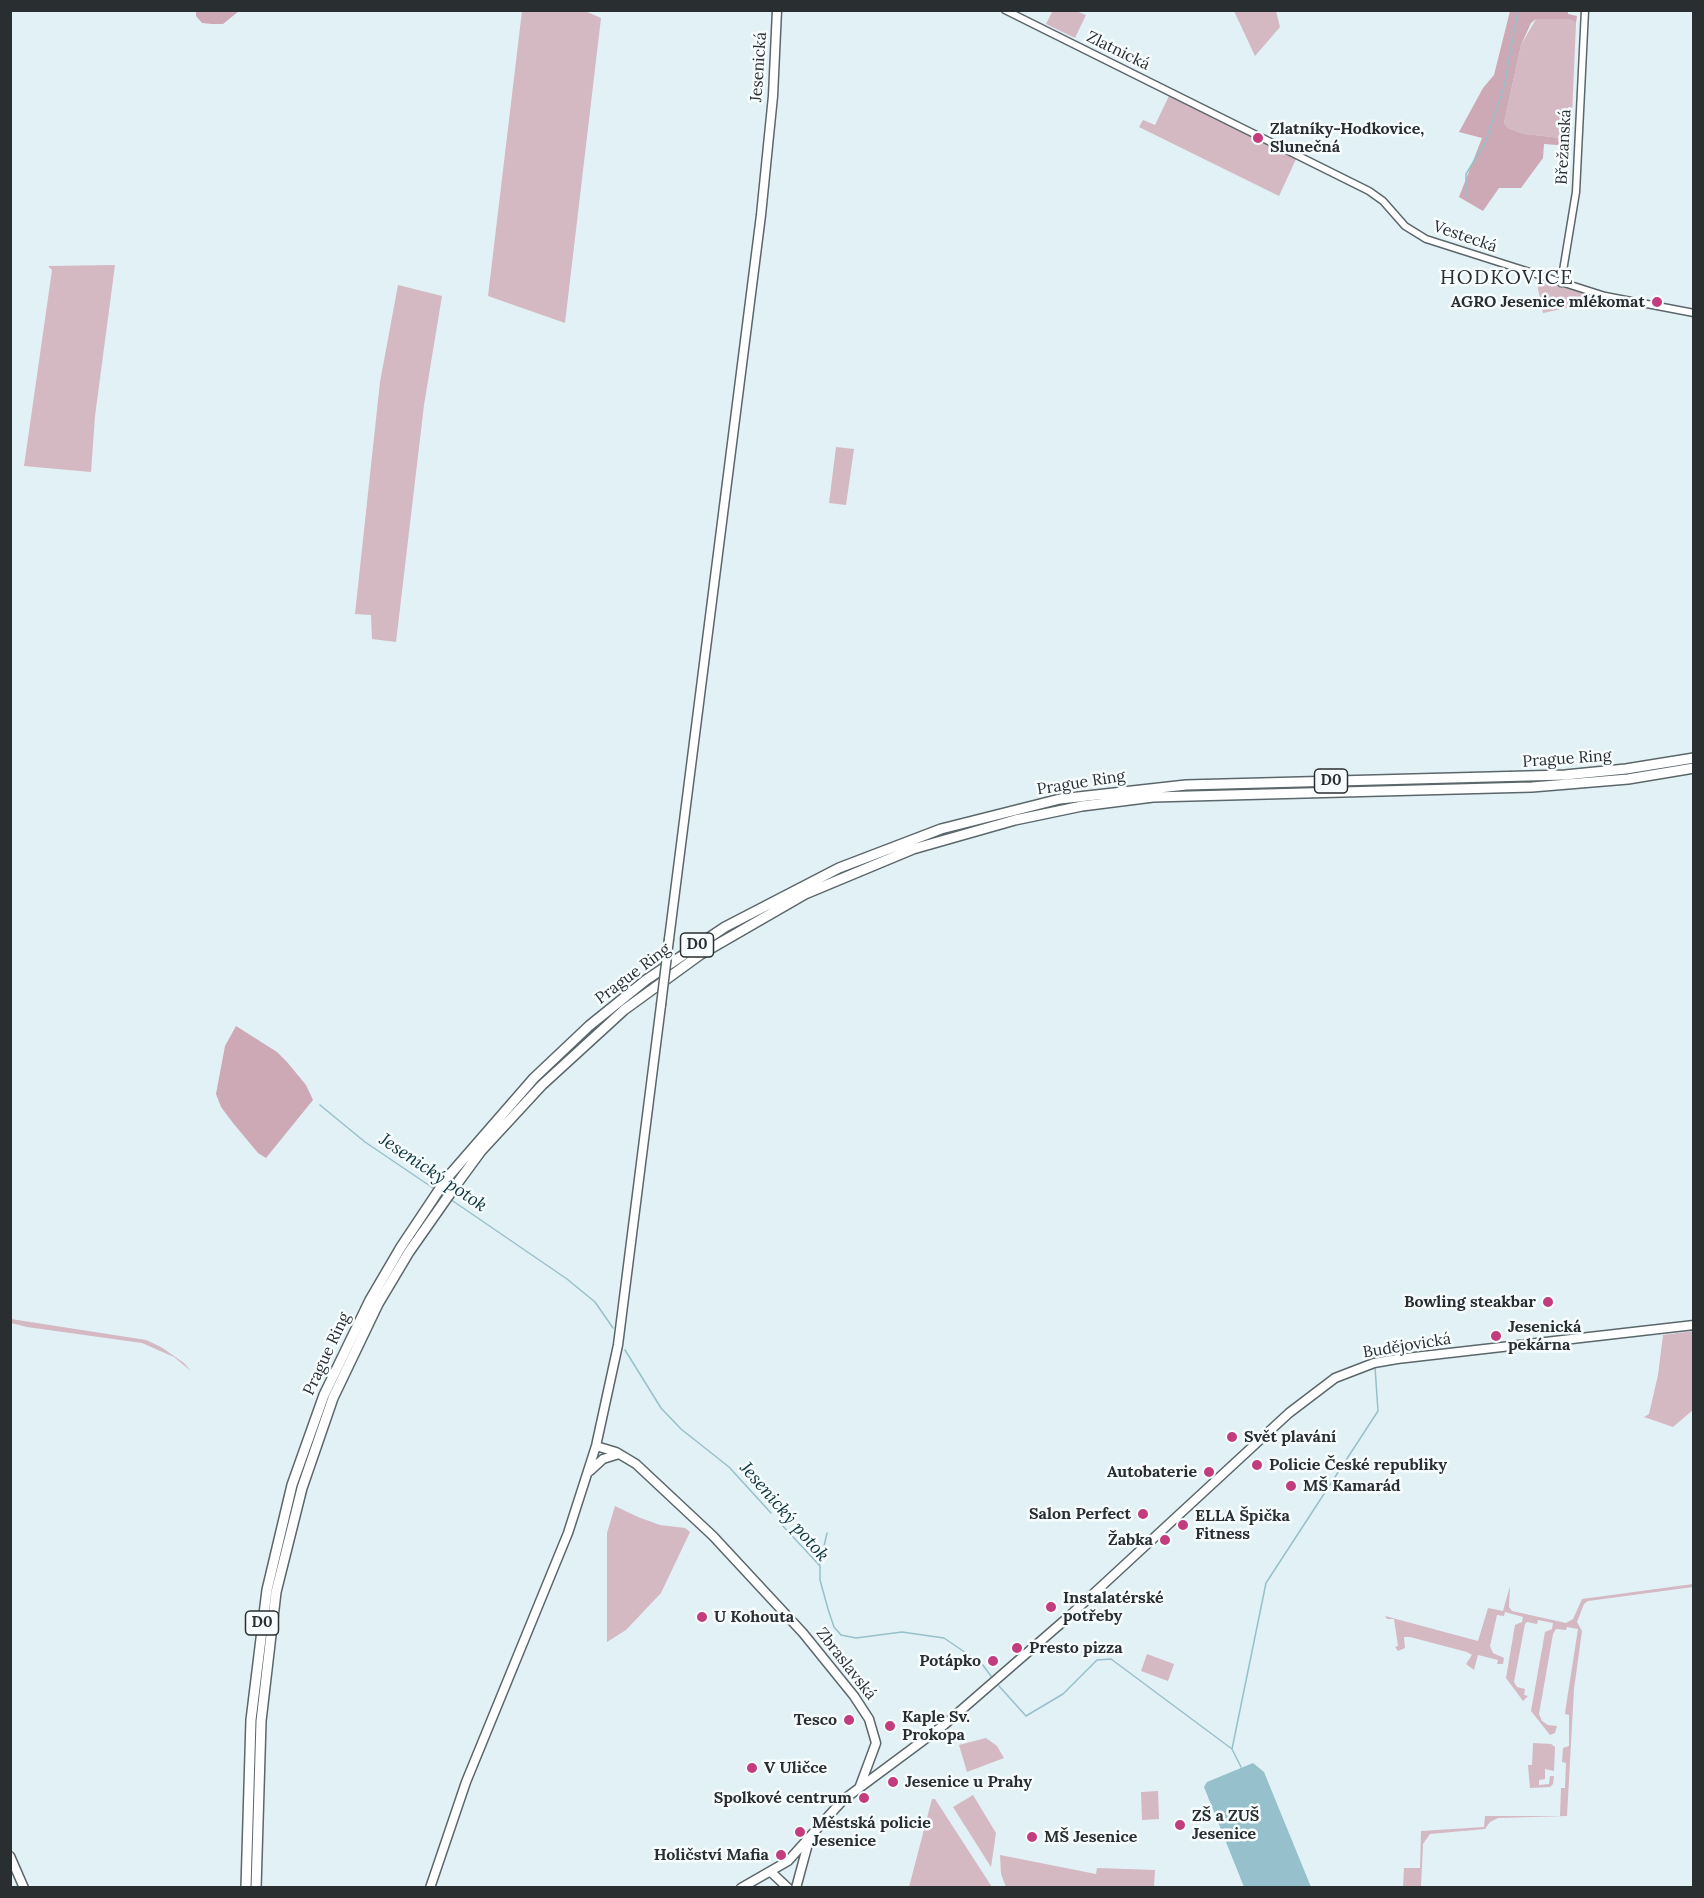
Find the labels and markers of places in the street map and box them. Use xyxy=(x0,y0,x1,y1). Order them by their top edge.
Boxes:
place label: Zlatníky-Hodkovice, Slunečná xyxy=(1270,119,1424,157)
marker: Zlatníky-Hodkovice, Slunečná xyxy=(1251,131,1265,145)
place label: AGRO Jesenice mlékomat xyxy=(1451,292,1645,312)
marker: AGRO Jesenice mlékomat xyxy=(1650,295,1664,309)
place label: Bowling steakbar xyxy=(1404,1292,1536,1312)
marker: Bowling steakbar xyxy=(1541,1295,1555,1309)
place label: Jesenická pekárna xyxy=(1508,1317,1581,1355)
marker: Jesenická pekárna xyxy=(1489,1329,1503,1343)
place label: Svět plavání xyxy=(1244,1427,1336,1447)
marker: Svět plavání xyxy=(1225,1430,1239,1444)
place label: Policie České republiky xyxy=(1269,1455,1447,1475)
marker: Policie České republiky xyxy=(1250,1458,1264,1472)
place label: Autobaterie xyxy=(1107,1462,1197,1482)
marker: Autobaterie xyxy=(1202,1465,1216,1479)
place label: MŠ Kamarád xyxy=(1303,1476,1401,1496)
marker: MŠ Kamarád xyxy=(1284,1479,1298,1493)
place label: Salon Perfect xyxy=(1029,1504,1131,1524)
place label: ELLA Špička Fitness xyxy=(1195,1506,1290,1544)
marker: Salon Perfect xyxy=(1136,1507,1150,1521)
marker: ELLA Špička Fitness xyxy=(1176,1518,1190,1532)
place label: Žabka xyxy=(1108,1530,1153,1550)
marker: Žabka xyxy=(1158,1533,1172,1547)
place label: Instalatérské potřeby xyxy=(1063,1588,1164,1626)
marker: Instalatérské potřeby xyxy=(1044,1600,1058,1614)
place label: U Kohouta xyxy=(714,1607,794,1627)
marker: U Kohouta xyxy=(695,1610,709,1624)
place label: Presto pizza xyxy=(1029,1638,1123,1658)
marker: Presto pizza xyxy=(1010,1641,1024,1655)
place label: Potápko xyxy=(919,1651,981,1671)
marker: Potápko xyxy=(986,1654,1000,1668)
place label: Kaple Sv. Prokopa xyxy=(902,1707,970,1745)
place label: Tesco xyxy=(794,1710,837,1730)
marker: Tesco xyxy=(842,1713,856,1727)
marker: Kaple Sv. Prokopa xyxy=(883,1719,897,1733)
place label: V Uličce xyxy=(764,1758,827,1778)
marker: V Uličce xyxy=(745,1761,759,1775)
place label: Jesenice u Prahy xyxy=(905,1772,1032,1792)
marker: Jesenice u Prahy xyxy=(886,1775,900,1789)
place label: Spolkové centrum xyxy=(714,1788,852,1808)
marker: Spolkové centrum xyxy=(857,1791,871,1805)
place label: ZŠ a ZUŠ Jesenice xyxy=(1192,1806,1259,1844)
place label: Městská policie Jesenice xyxy=(812,1813,931,1851)
marker: ZŠ a ZUŠ Jesenice xyxy=(1173,1818,1187,1832)
marker: Městská policie Jesenice xyxy=(793,1825,807,1839)
place label: MŠ Jesenice xyxy=(1044,1827,1137,1847)
marker: MŠ Jesenice xyxy=(1025,1830,1039,1844)
place label: Holičství Mafia xyxy=(654,1845,769,1865)
marker: Holičství Mafia xyxy=(774,1848,788,1862)

